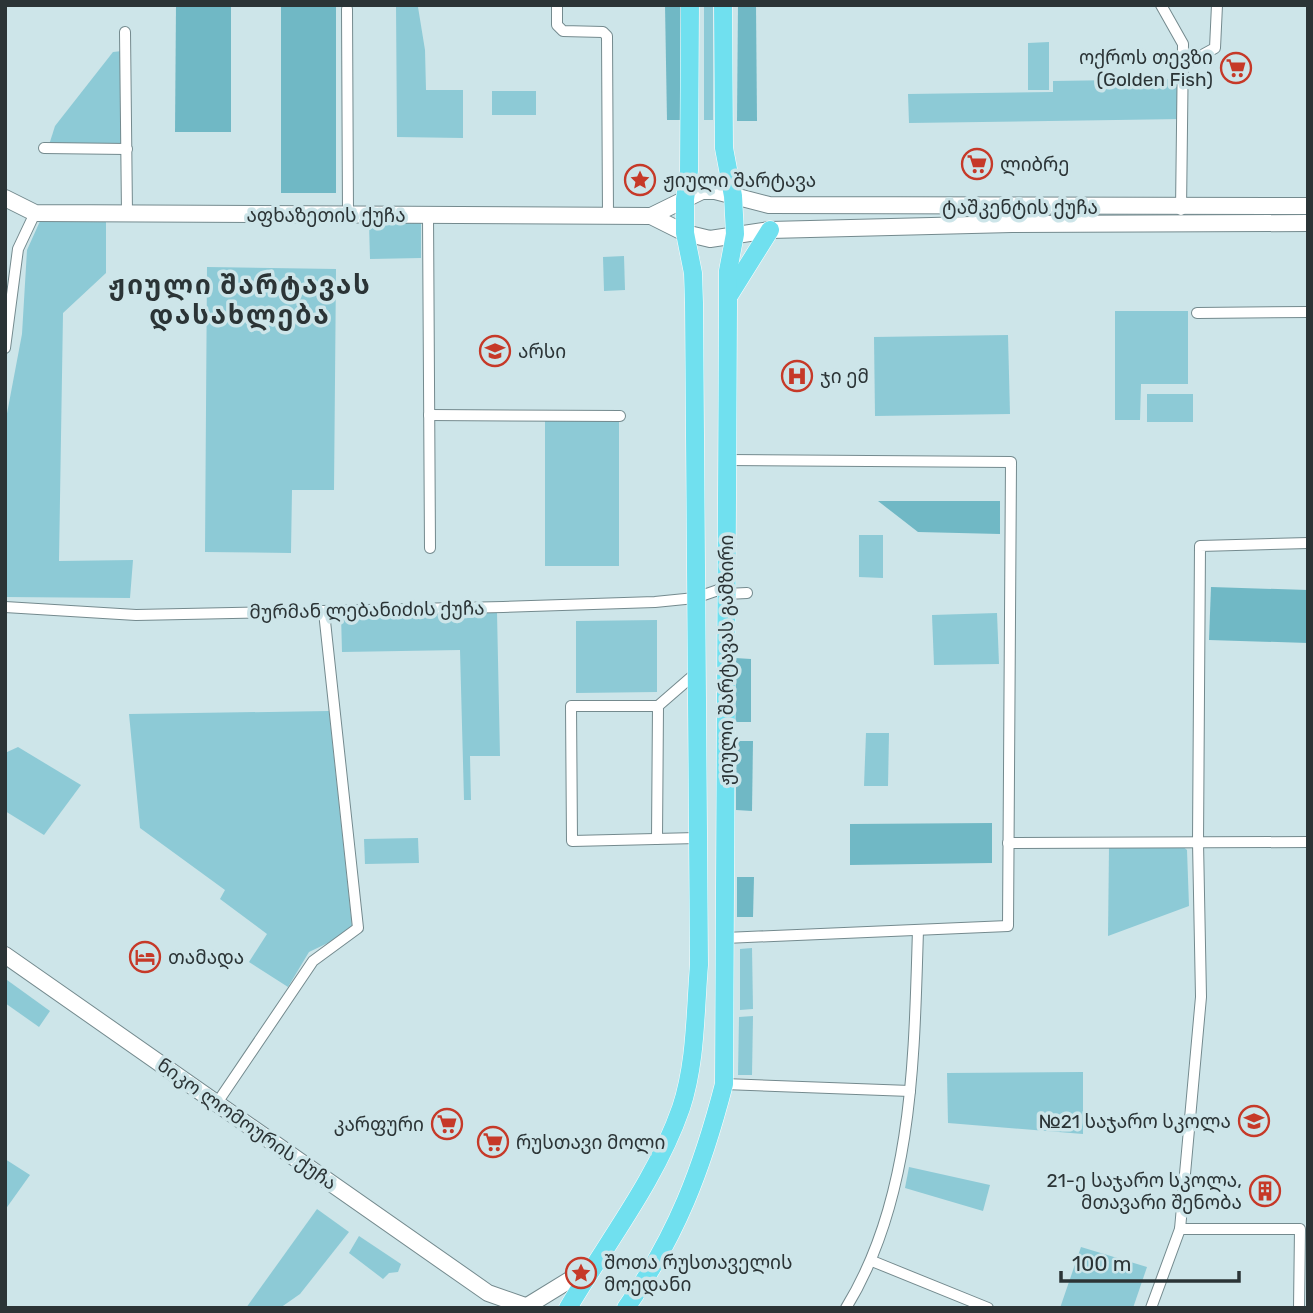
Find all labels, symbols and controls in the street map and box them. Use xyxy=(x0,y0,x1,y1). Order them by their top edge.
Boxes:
place label: ოქროს თევზი (Golden Fish) xyxy=(1079,46,1213,91)
supermarket icon: ოქროს თევზი (Golden Fish) xyxy=(1219,51,1253,85)
supermarket icon: ლიბრე xyxy=(960,147,994,181)
place label: ლიბრე xyxy=(1000,153,1069,177)
place icon: ჟიული შარტავა xyxy=(623,163,657,197)
place label: ჟიული შარტავა xyxy=(663,169,816,193)
street label: ტაშკენტის ქუჩა xyxy=(942,196,1098,219)
street label: აფხაზეთის ქუჩა xyxy=(246,204,406,227)
district label: ჟიული შარტავას დასახლება xyxy=(108,270,372,332)
school or university icon: არსი xyxy=(478,334,512,368)
place label: არსი xyxy=(518,340,566,363)
hospital icon: ჯი ემ xyxy=(780,359,814,393)
place label: ჯი ემ xyxy=(820,365,869,388)
street label: ჟიული შარტავას გამზირი xyxy=(715,535,739,785)
street label: მურმან ლებანიძის ქუჩა xyxy=(249,596,485,625)
hotel icon: თამადა xyxy=(128,940,162,974)
place label: თამადა xyxy=(168,946,244,970)
street label: ნიკო ლომოურის ქუჩა xyxy=(152,1053,341,1196)
school or university icon: №21 საჯარო სკოლა xyxy=(1237,1104,1271,1138)
supermarket icon: კარფური xyxy=(430,1107,464,1141)
place label: №21 საჯარო სკოლა xyxy=(1039,1110,1231,1134)
place label: კარფური xyxy=(334,1113,424,1136)
supermarket icon: რუსთავი მოლი xyxy=(476,1125,510,1159)
place label: რუსთავი მოლი xyxy=(516,1131,665,1155)
place label: 21-ე საჯარო სკოლა, მთავარი შენობა xyxy=(1047,1169,1242,1214)
building icon: 21-ე საჯარო სკოლა, მთავარი შენობა xyxy=(1248,1174,1282,1208)
scale bar xyxy=(1061,1240,1240,1284)
place label: შოთა რუსთაველის მოედანი xyxy=(604,1251,793,1297)
text: 100 m xyxy=(1072,1251,1131,1276)
place icon: შოთა რუსთაველის მოედანი xyxy=(564,1256,598,1290)

